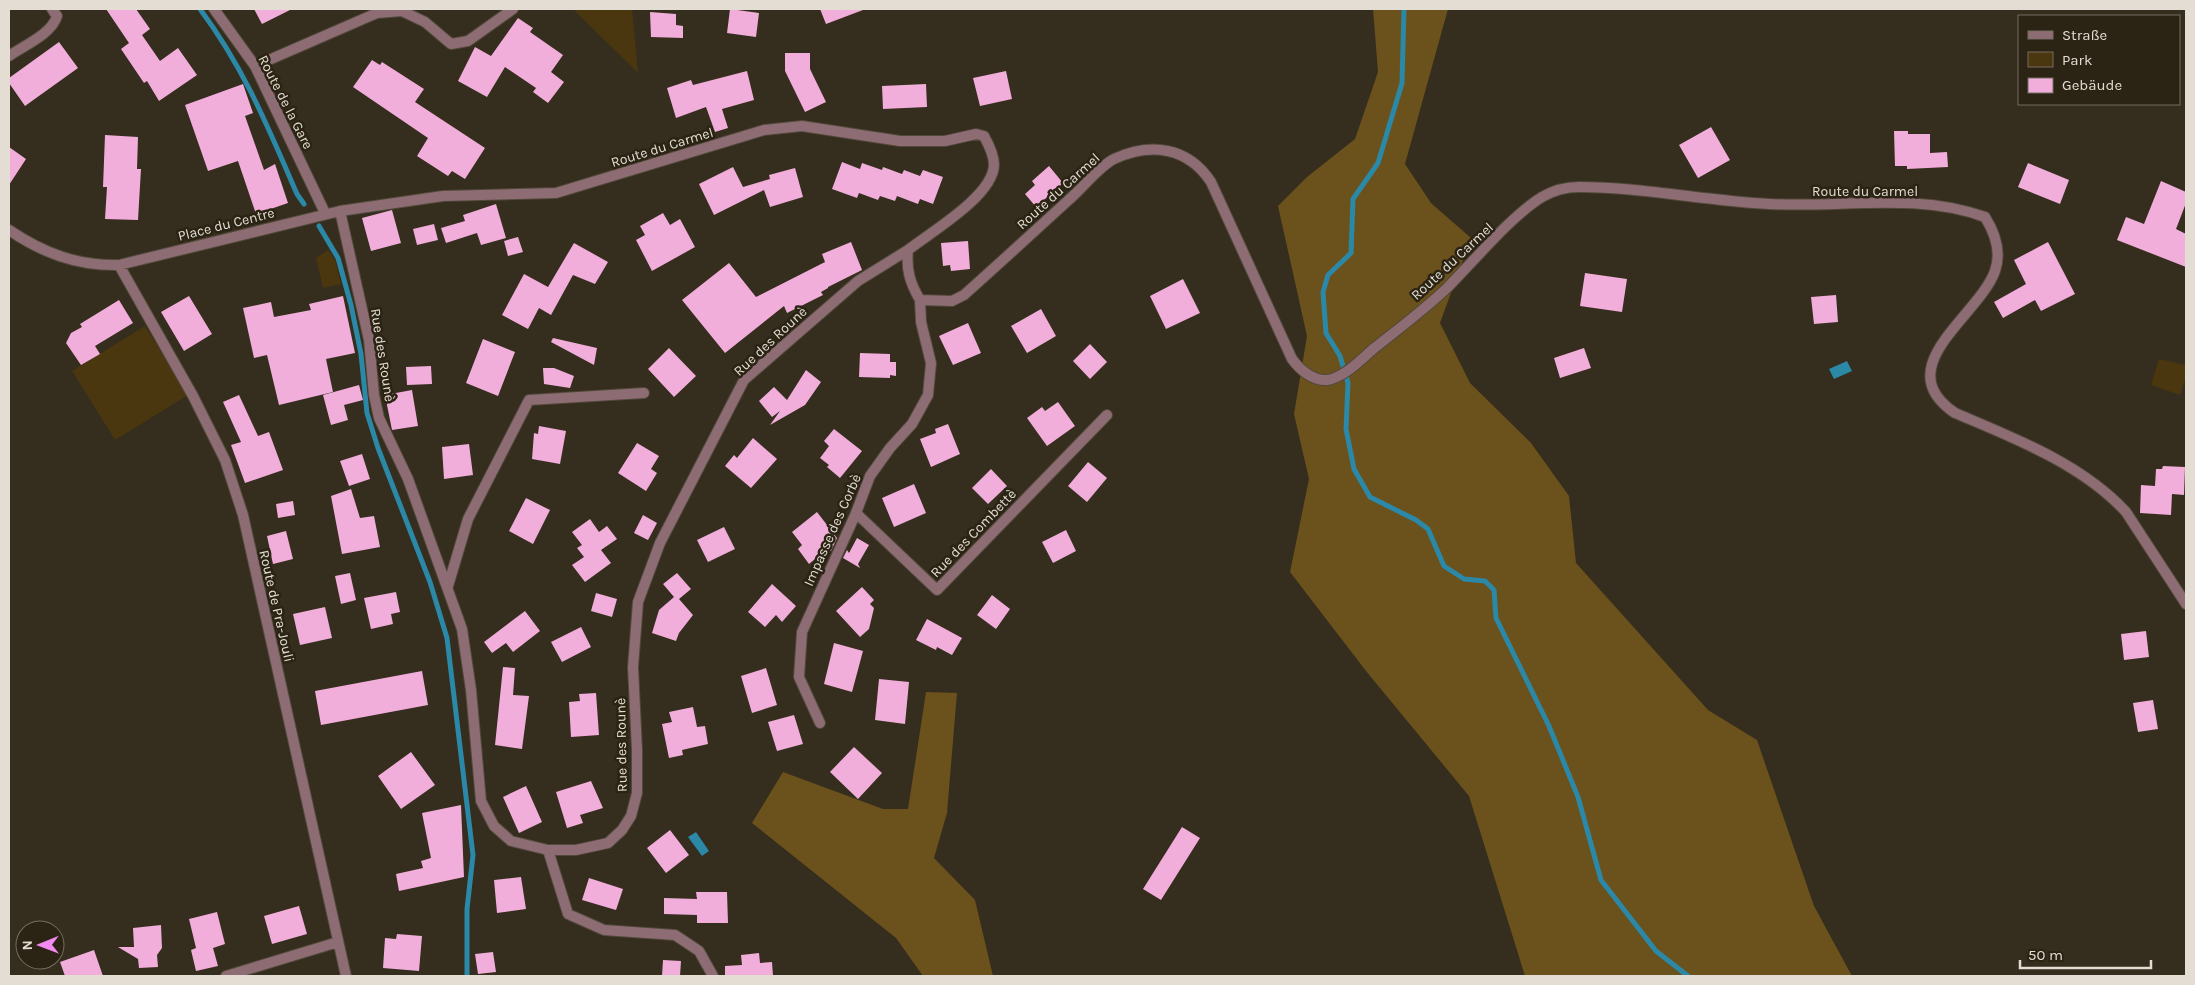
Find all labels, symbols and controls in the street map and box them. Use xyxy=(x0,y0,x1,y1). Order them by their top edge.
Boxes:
legend xyxy=(2018,15,2180,105)
text: Straße xyxy=(2062,26,2107,44)
text: Park xyxy=(2062,51,2092,69)
street label: Route de la Gare xyxy=(255,52,317,152)
text: Gebäude xyxy=(2062,76,2122,94)
street label: Route du Carmel xyxy=(609,124,715,171)
street label: Route du Carmel xyxy=(1013,150,1103,233)
street label: Route du Carmel xyxy=(1812,183,1918,200)
street label: Place du Centre xyxy=(176,204,276,245)
street label: Route du Carmel xyxy=(1408,219,1497,304)
street label: Rue des Rounè xyxy=(730,303,811,380)
street label: Rue des Rounè xyxy=(367,307,398,403)
street label: Impasse des Corbè xyxy=(800,471,865,589)
street label: Rue des Combettè xyxy=(927,486,1020,581)
street label: Route de Pra-Jouli xyxy=(255,548,298,664)
street label: Rue des Rounè xyxy=(612,698,631,792)
north arrow xyxy=(15,920,65,970)
scale bar xyxy=(2020,938,2151,970)
text: N xyxy=(19,940,36,950)
text: 50 m xyxy=(2028,946,2063,964)

